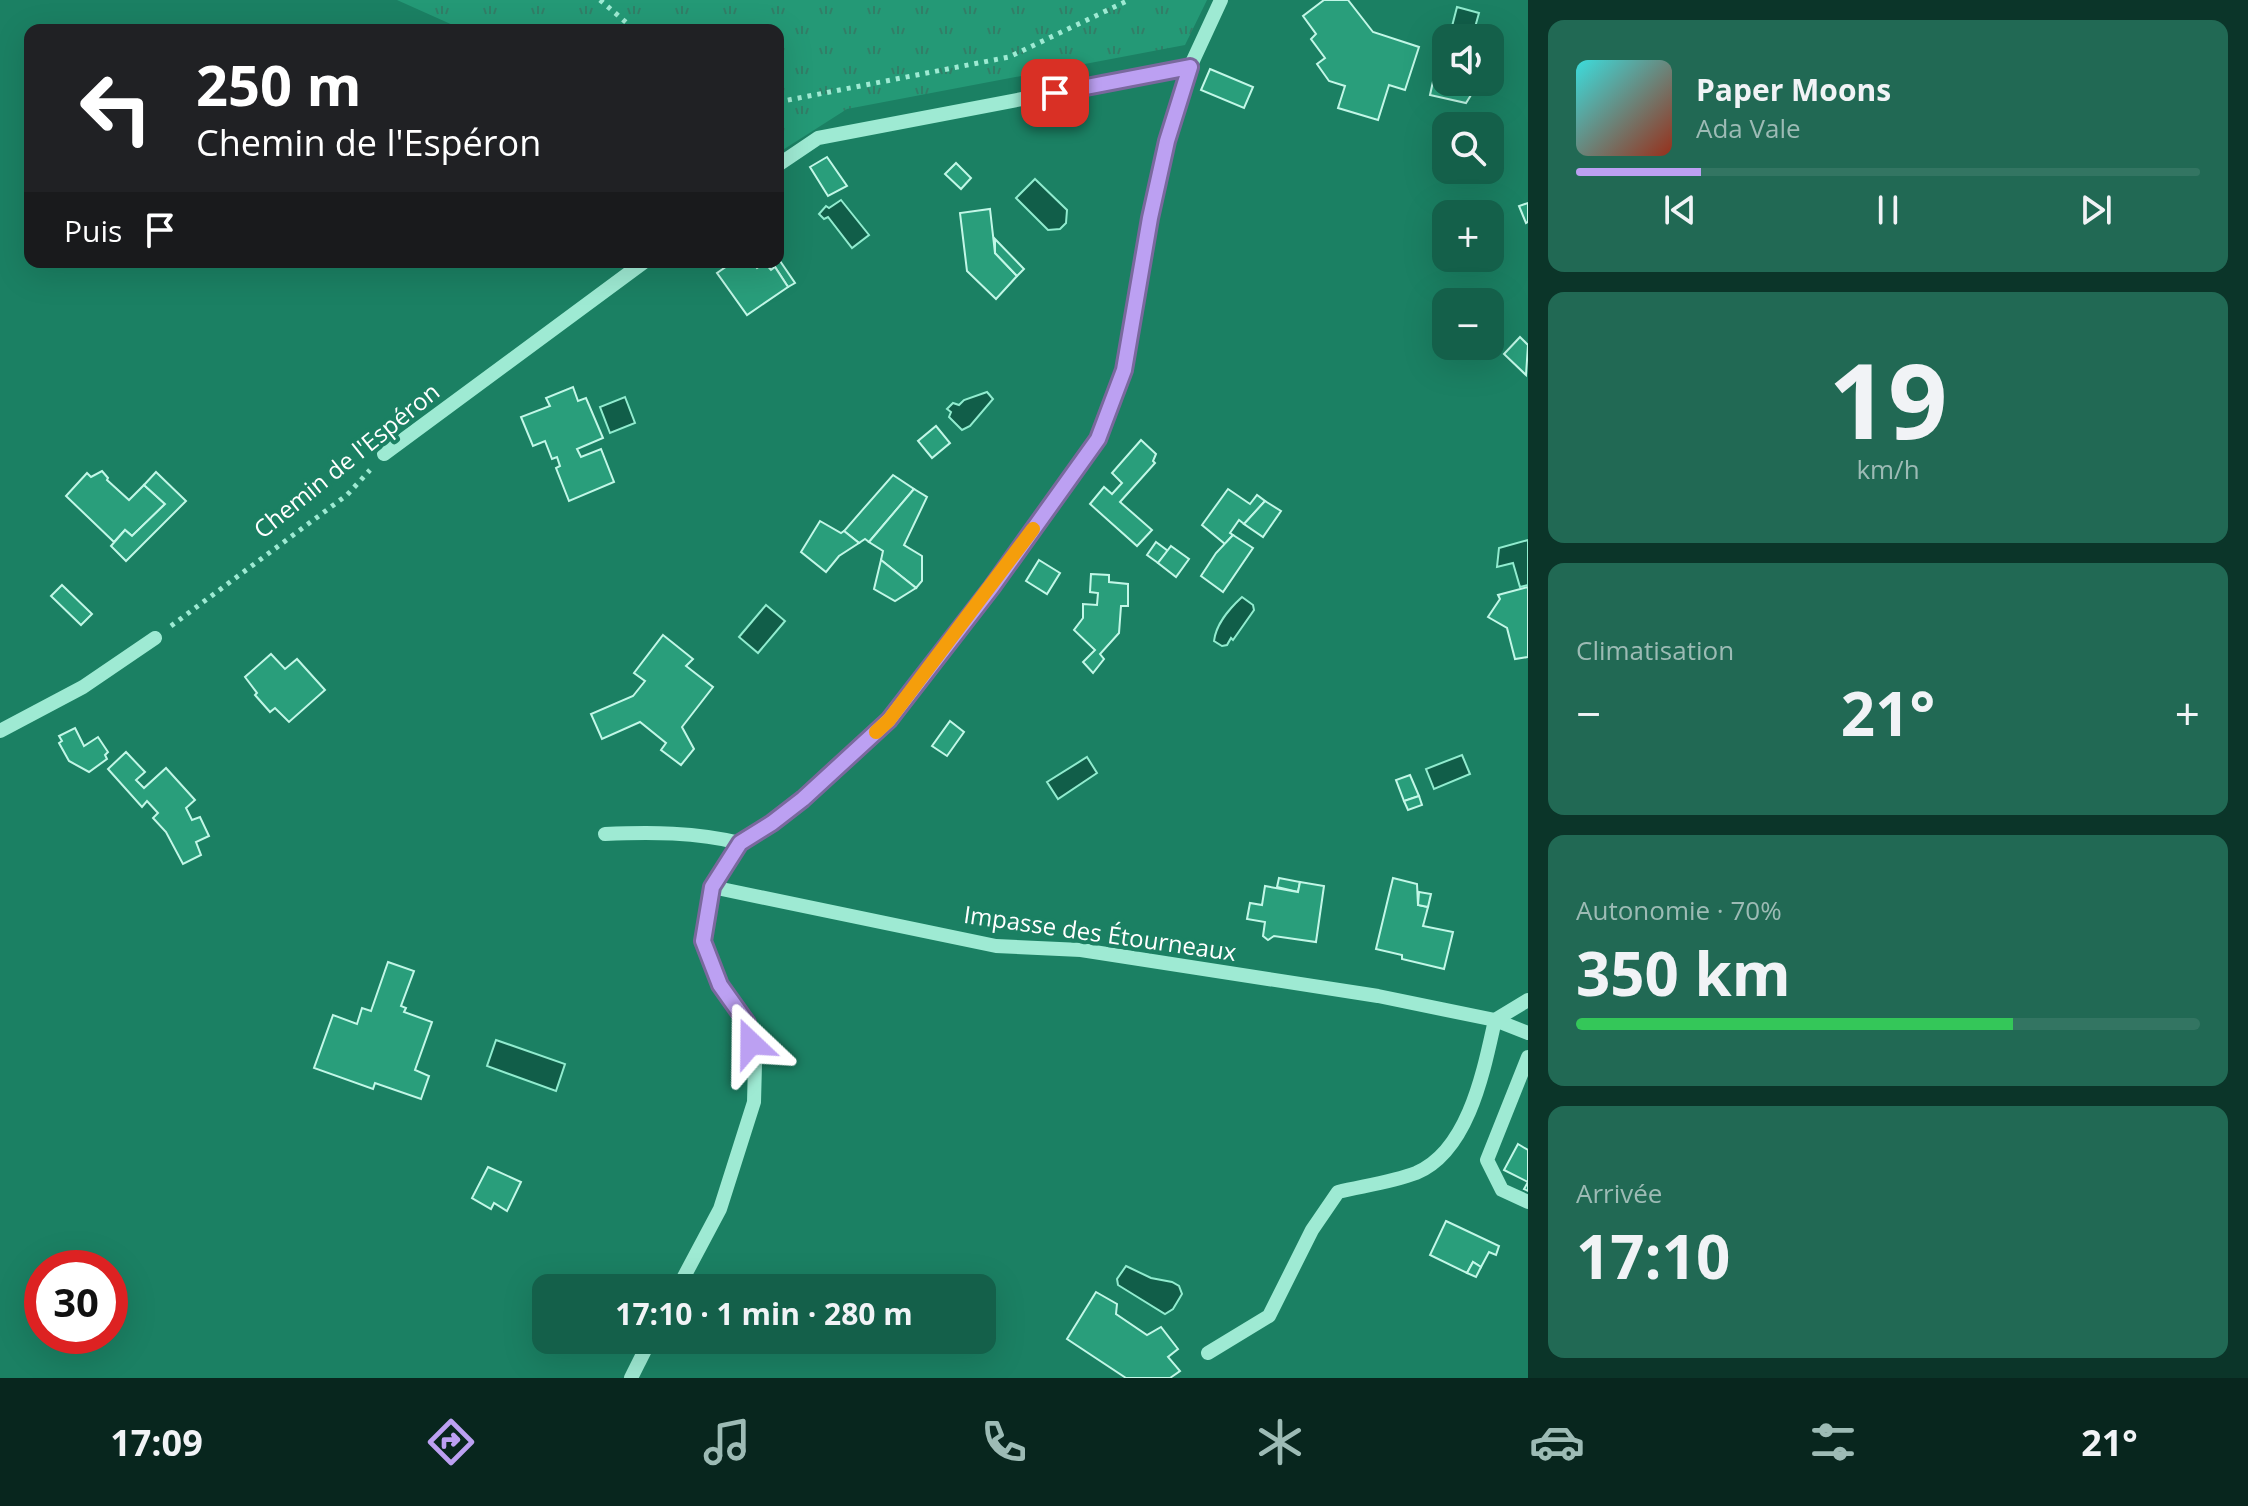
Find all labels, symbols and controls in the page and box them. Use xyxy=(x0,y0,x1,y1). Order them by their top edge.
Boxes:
map controls xyxy=(1432,24,1504,360)
button: sound xyxy=(1432,24,1504,96)
text: 250 m xyxy=(196,46,362,122)
icon: left xyxy=(64,56,168,160)
pin xyxy=(1021,59,1089,127)
text: Paper Moons xyxy=(1696,69,1891,110)
icon: arrive xyxy=(1033,71,1077,115)
text: Ada Vale xyxy=(1696,110,1801,146)
button: search xyxy=(1432,112,1504,184)
text: Chemin de l'Espéron xyxy=(196,118,541,167)
icon: previous xyxy=(1658,188,1702,232)
icon: pause xyxy=(1866,188,1910,232)
icon: next xyxy=(2074,188,2118,232)
button: + xyxy=(1432,200,1504,272)
icon: arrive xyxy=(138,208,182,252)
text: Puis xyxy=(64,210,122,251)
button: − xyxy=(1432,288,1504,360)
text: 19 xyxy=(1829,328,1947,469)
street label: Chemin de l'Espéron xyxy=(246,375,446,545)
text: km/h xyxy=(1856,451,1920,487)
text: Climatisation xyxy=(1576,632,1734,668)
text: 21° xyxy=(1841,672,1935,754)
text: − xyxy=(1576,683,1601,743)
text: + xyxy=(2175,683,2200,743)
text: Autonomie · 70% xyxy=(1576,892,1782,928)
street label: Impasse des Étourneaux xyxy=(962,897,1239,968)
text: 350 km xyxy=(1576,932,1791,1014)
position arrow xyxy=(709,1001,793,1085)
text: Arrivée xyxy=(1576,1175,1662,1211)
text: 17:10 xyxy=(1576,1215,1730,1297)
speed limit sign: 30 xyxy=(24,1250,128,1354)
text: 17:10 · 1 min · 280 m xyxy=(615,1293,913,1334)
icon: directions xyxy=(423,1414,479,1470)
icon: music xyxy=(699,1414,755,1470)
icon: phone xyxy=(976,1414,1032,1470)
icon: climate xyxy=(1252,1414,1308,1470)
icon: car xyxy=(1529,1414,1585,1470)
icon: filters xyxy=(1805,1414,1861,1470)
text: 17:09 xyxy=(110,1418,203,1467)
text: 21° xyxy=(2081,1418,2138,1467)

